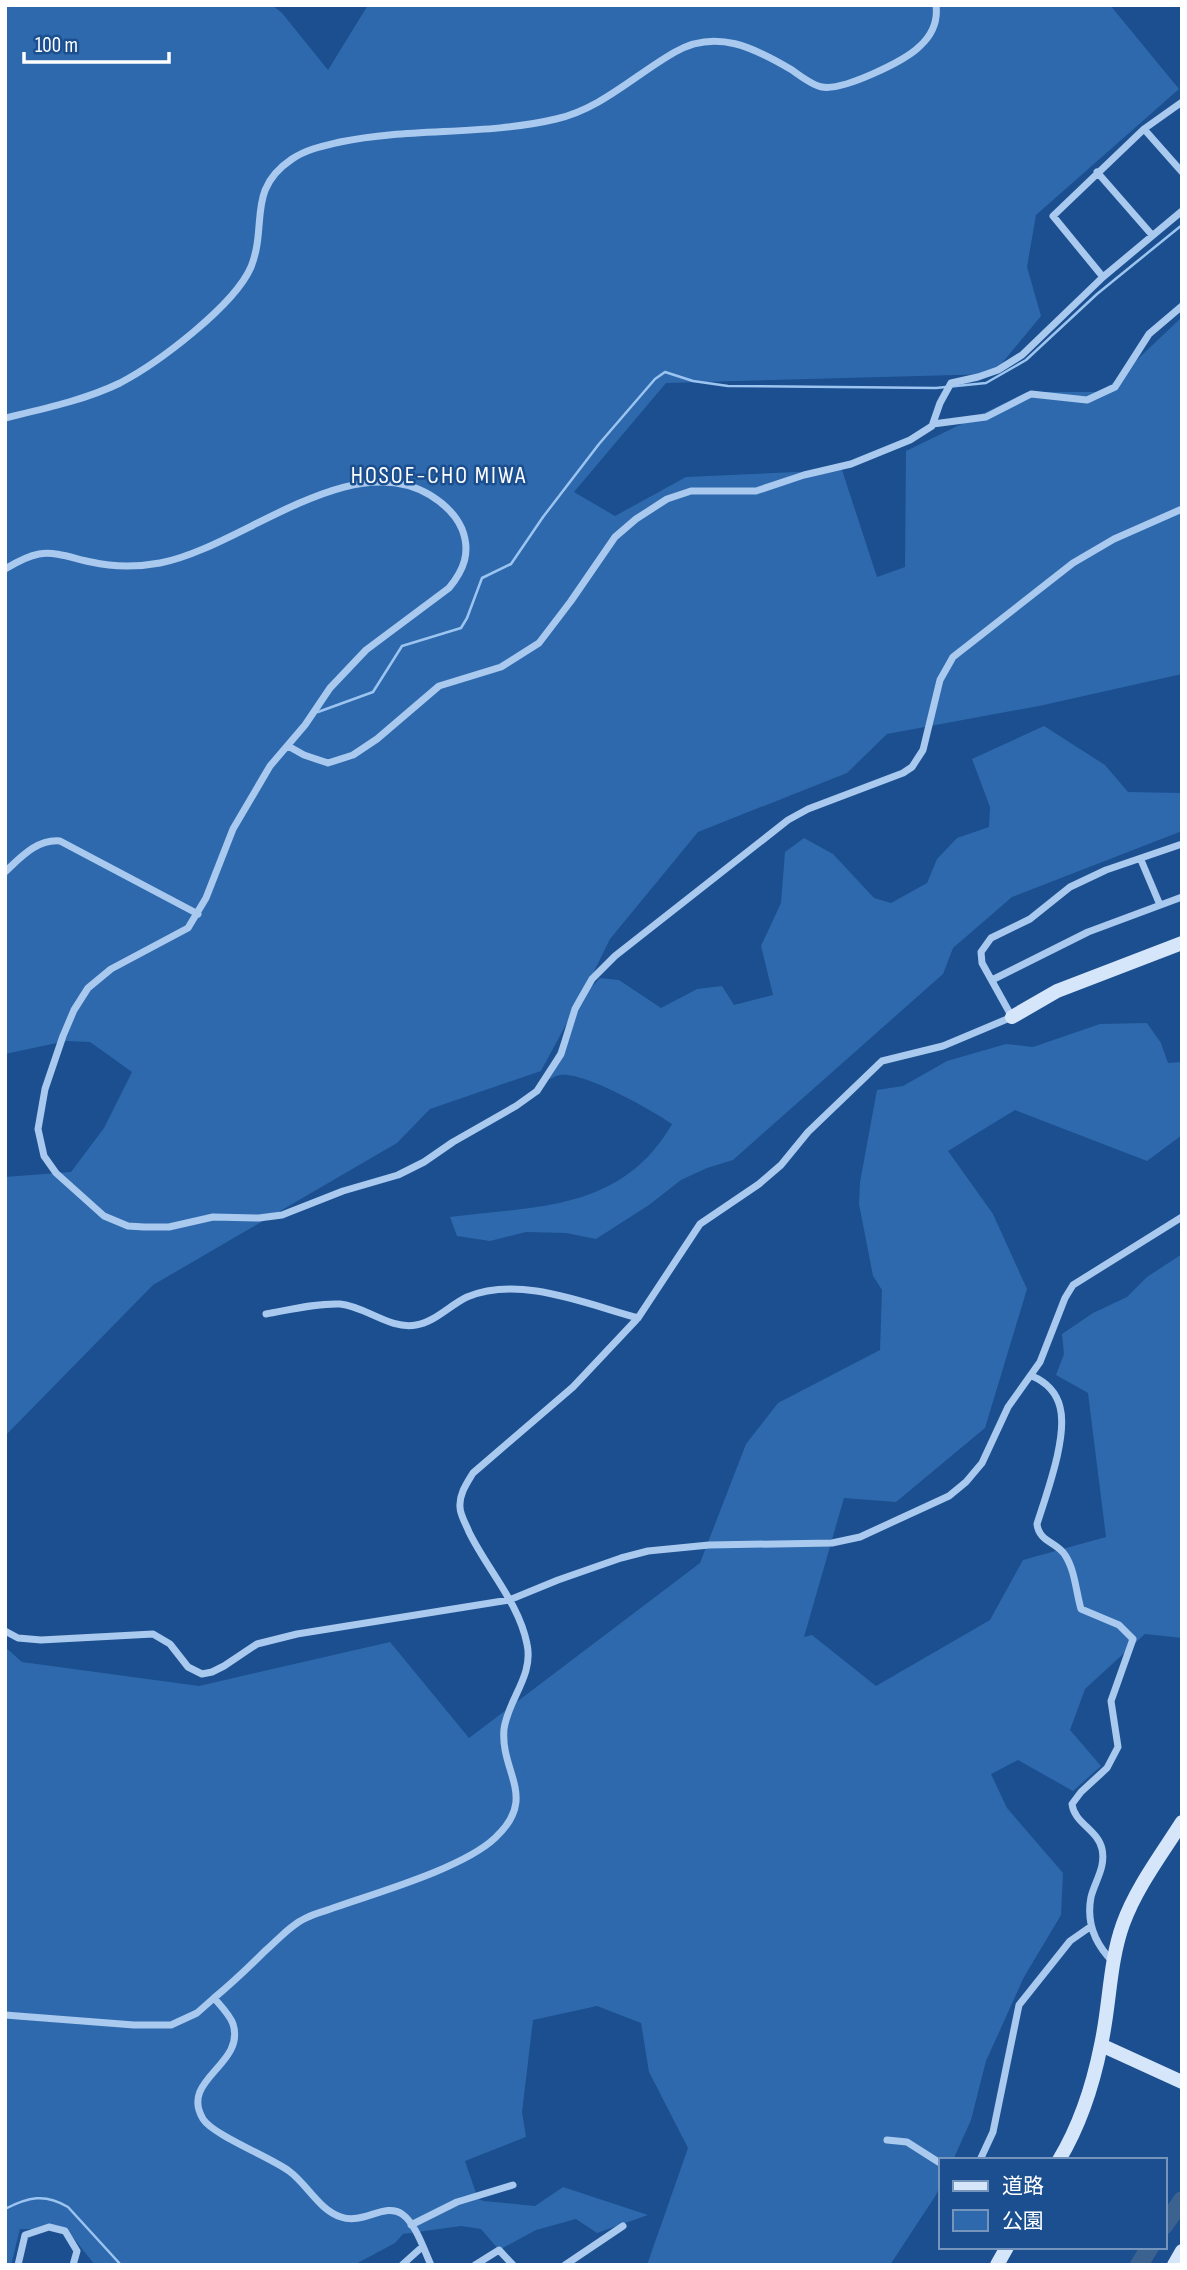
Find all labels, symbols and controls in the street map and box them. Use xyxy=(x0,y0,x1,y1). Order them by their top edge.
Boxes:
scale bar xyxy=(24,21,170,65)
text: 100 m xyxy=(35,33,78,58)
district label: HOSOE-CHO MIWA xyxy=(351,461,527,490)
legend xyxy=(939,2158,1166,2249)
text: 道路 xyxy=(1002,2174,1044,2199)
text: 公園 xyxy=(1002,2209,1044,2234)

